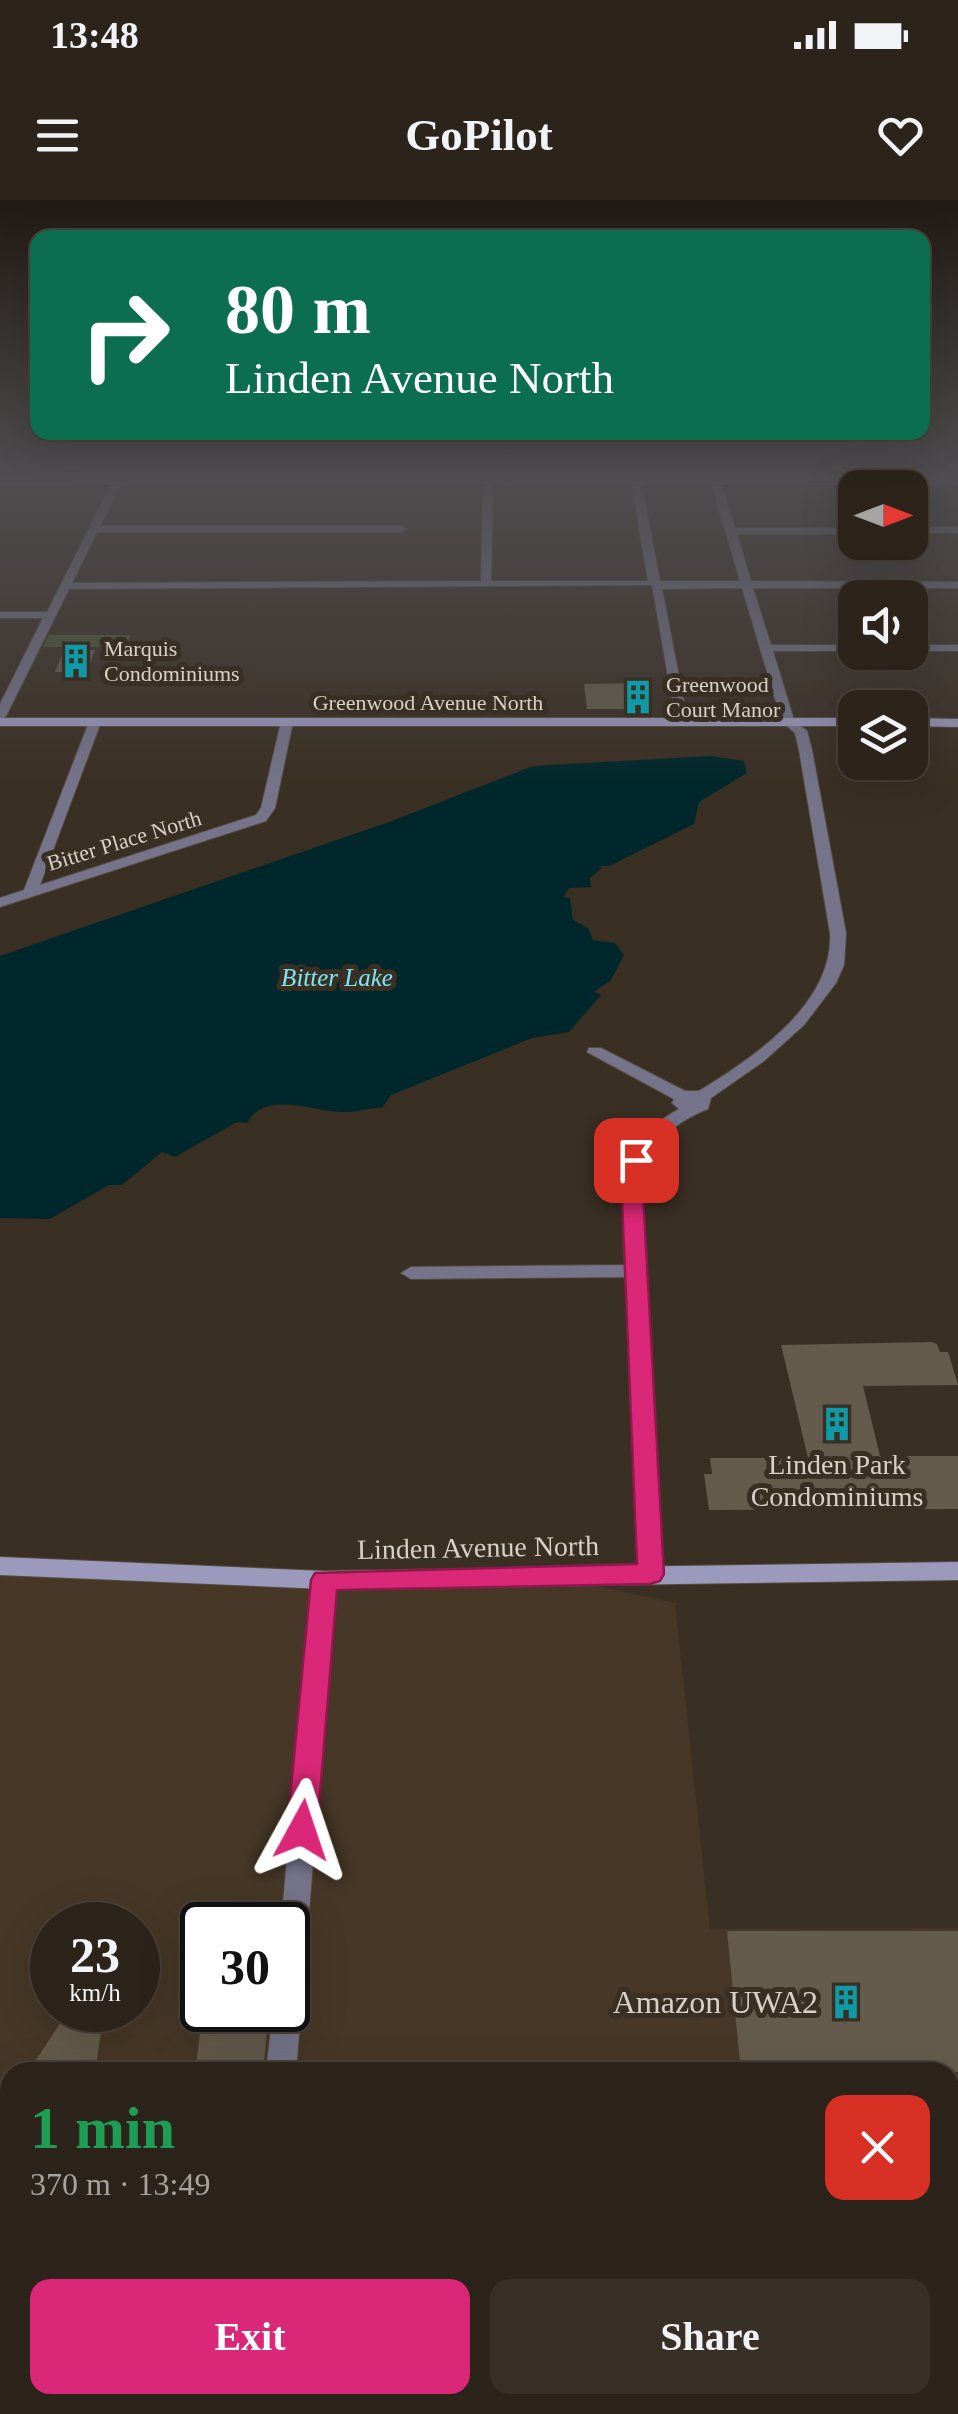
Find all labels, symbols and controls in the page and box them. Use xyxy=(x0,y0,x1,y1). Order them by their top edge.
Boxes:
text: 13:48 xyxy=(50,14,139,56)
icon: menu xyxy=(30,108,85,163)
icon: heart xyxy=(873,108,928,163)
text: GoPilot xyxy=(405,110,553,160)
icon: right xyxy=(60,270,190,400)
text: 80 m xyxy=(225,271,371,348)
text: Linden Avenue North xyxy=(225,353,614,403)
north arrow xyxy=(838,470,928,560)
map controls xyxy=(838,470,928,780)
button: sound xyxy=(838,580,928,670)
place label: Marquis Condominiums xyxy=(104,636,240,686)
building icon: Marquis Condominiums xyxy=(57,642,95,680)
place label: Greenwood Court Manor xyxy=(666,672,781,722)
building icon: Greenwood Court Manor xyxy=(619,678,657,716)
street label: Greenwood Avenue North xyxy=(313,690,543,715)
button: layers xyxy=(838,690,928,780)
street label: Bitter Place North xyxy=(44,805,204,876)
water label: Bitter Lake xyxy=(281,964,393,991)
pin xyxy=(594,1118,679,1203)
icon: arrive xyxy=(609,1133,664,1188)
building icon: Linden Park Condominiums xyxy=(818,1405,856,1443)
place label: Linden Park Condominiums xyxy=(751,1449,923,1512)
street label: Linden Avenue North xyxy=(357,1530,599,1565)
position arrow xyxy=(250,1778,354,1882)
speed limit sign: 30 xyxy=(180,1902,310,2032)
text: 23 xyxy=(70,1927,120,1983)
text: km/h xyxy=(69,1979,121,2006)
building icon: Amazon UWA2 xyxy=(827,1983,865,2021)
place label: Amazon UWA2 xyxy=(613,1984,818,2020)
text: 1 min xyxy=(30,2095,175,2161)
button: close xyxy=(825,2095,930,2200)
text: 370 m · 13:49 xyxy=(30,2166,210,2202)
button: Exit xyxy=(30,2279,470,2394)
button: Share xyxy=(490,2279,930,2394)

